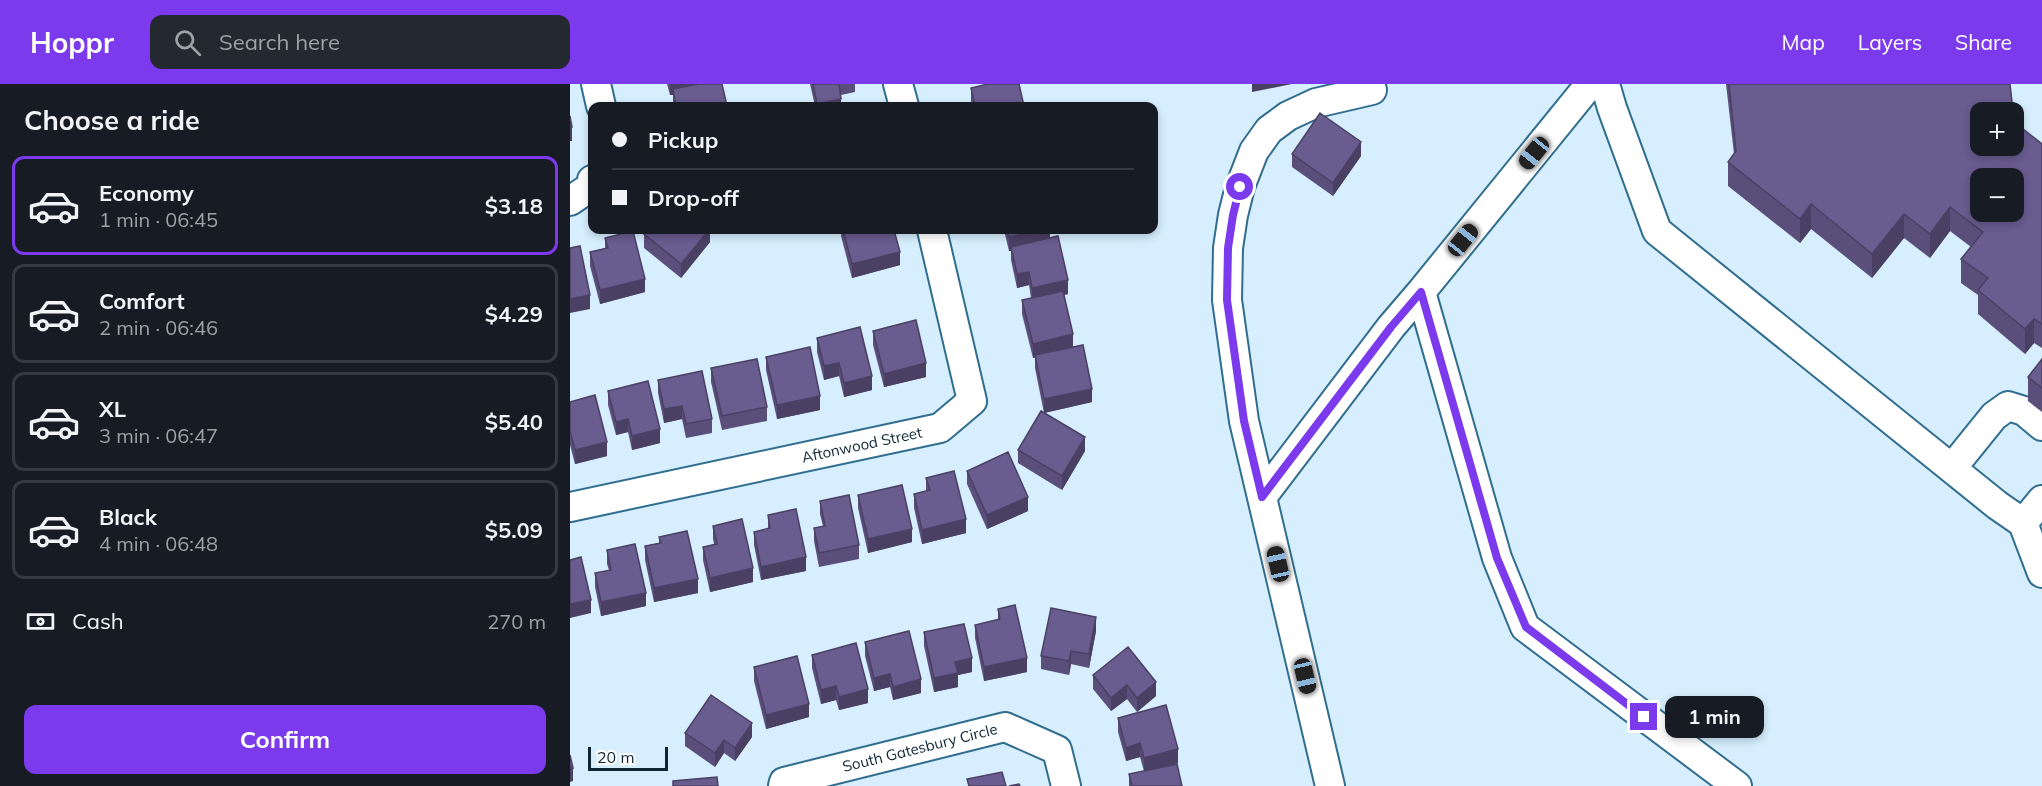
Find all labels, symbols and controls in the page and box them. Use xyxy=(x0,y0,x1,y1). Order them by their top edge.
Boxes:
search box xyxy=(150,15,570,69)
text: Hoppr xyxy=(30,25,114,60)
icon: search xyxy=(171,26,204,59)
text: Search here xyxy=(219,28,340,56)
text: Map xyxy=(1782,29,1825,55)
text: Layers xyxy=(1858,29,1922,55)
text: Share xyxy=(1955,29,2012,55)
map controls xyxy=(1970,102,2024,222)
button: + xyxy=(1970,102,2024,156)
text: Choose a ride xyxy=(24,103,200,137)
text: Pickup xyxy=(648,126,718,154)
car xyxy=(1516,133,1552,173)
button: − xyxy=(1970,168,2024,222)
route start xyxy=(1226,173,1253,200)
icon: car xyxy=(27,179,81,233)
text: Economy xyxy=(99,179,194,207)
text: Drop-off xyxy=(648,184,739,212)
text: $3.18 xyxy=(485,192,543,220)
text: 1 min · 06:45 xyxy=(99,207,218,232)
car xyxy=(1445,220,1481,260)
icon: car xyxy=(27,287,81,341)
text: Comfort xyxy=(99,287,185,315)
text: $4.29 xyxy=(485,300,543,328)
text: 2 min · 06:46 xyxy=(99,315,218,340)
icon: car xyxy=(27,395,81,449)
text: XL xyxy=(99,395,126,423)
text: $5.40 xyxy=(485,408,543,436)
street label: Aftonwood Street xyxy=(800,422,924,467)
text: 3 min · 06:47 xyxy=(99,423,218,448)
icon: car xyxy=(27,503,81,557)
text: Black xyxy=(99,503,157,531)
text: $5.09 xyxy=(485,516,543,544)
text: 4 min · 06:48 xyxy=(99,531,218,556)
car xyxy=(1265,544,1291,584)
icon: cash xyxy=(24,605,57,638)
text: Cash xyxy=(72,607,124,635)
text: 270 m xyxy=(487,609,546,634)
car xyxy=(1292,656,1318,696)
callout: 1 min xyxy=(1665,696,1764,738)
route end xyxy=(1630,703,1657,730)
text: 1 min xyxy=(1688,704,1741,729)
button: Confirm xyxy=(24,705,546,774)
street label: South Gatesbury Circle xyxy=(840,719,999,776)
scale bar xyxy=(588,744,668,772)
text: 20 m xyxy=(597,747,634,767)

